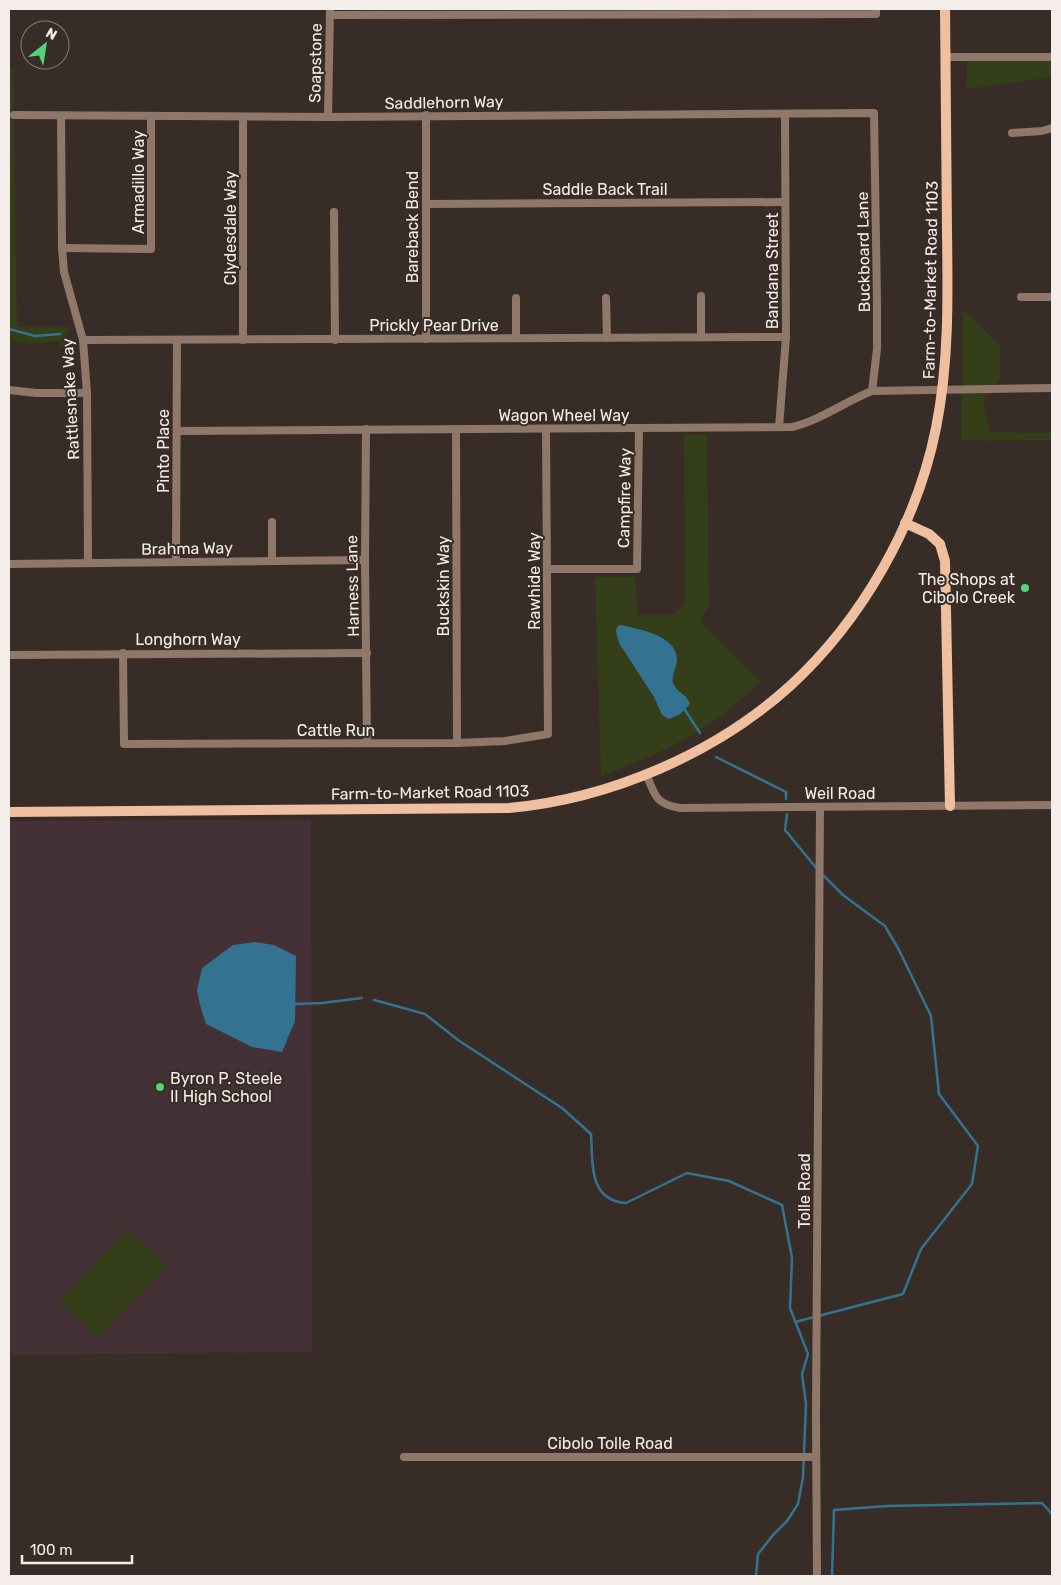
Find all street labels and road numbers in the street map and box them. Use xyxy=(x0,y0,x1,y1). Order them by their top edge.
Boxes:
street label: Soapstone xyxy=(305,23,326,103)
street label: Saddlehorn Way xyxy=(384,92,504,113)
street label: Armadillo Way xyxy=(129,130,148,234)
street label: Clydesdale Way xyxy=(221,171,240,285)
street label: Bareback Bend xyxy=(403,171,422,283)
street label: Saddle Back Trail xyxy=(542,180,668,199)
street label: Farm-to-Market Road 1103 xyxy=(919,181,942,379)
street label: Buckboard Lane xyxy=(853,191,874,313)
street label: Bandana Street xyxy=(763,213,782,329)
street label: Prickly Pear Drive xyxy=(369,316,499,335)
street label: Rattlesnake Way xyxy=(58,338,83,460)
street label: Wagon Wheel Way xyxy=(498,406,630,425)
street label: Pinto Place xyxy=(154,409,173,493)
street label: Campfire Way xyxy=(614,447,635,548)
street label: Rawhide Way xyxy=(525,532,544,630)
street label: Harness Lane xyxy=(342,535,363,637)
street label: Buckskin Way xyxy=(434,535,453,636)
street label: Brahma Way xyxy=(141,538,233,559)
street label: Longhorn Way xyxy=(135,630,241,649)
street label: Cattle Run xyxy=(297,721,375,740)
street label: Farm-to-Market Road 1103 xyxy=(331,781,529,804)
street label: Weil Road xyxy=(804,784,876,803)
street label: Tolle Road xyxy=(795,1153,814,1229)
street label: Cibolo Tolle Road xyxy=(547,1434,673,1453)

